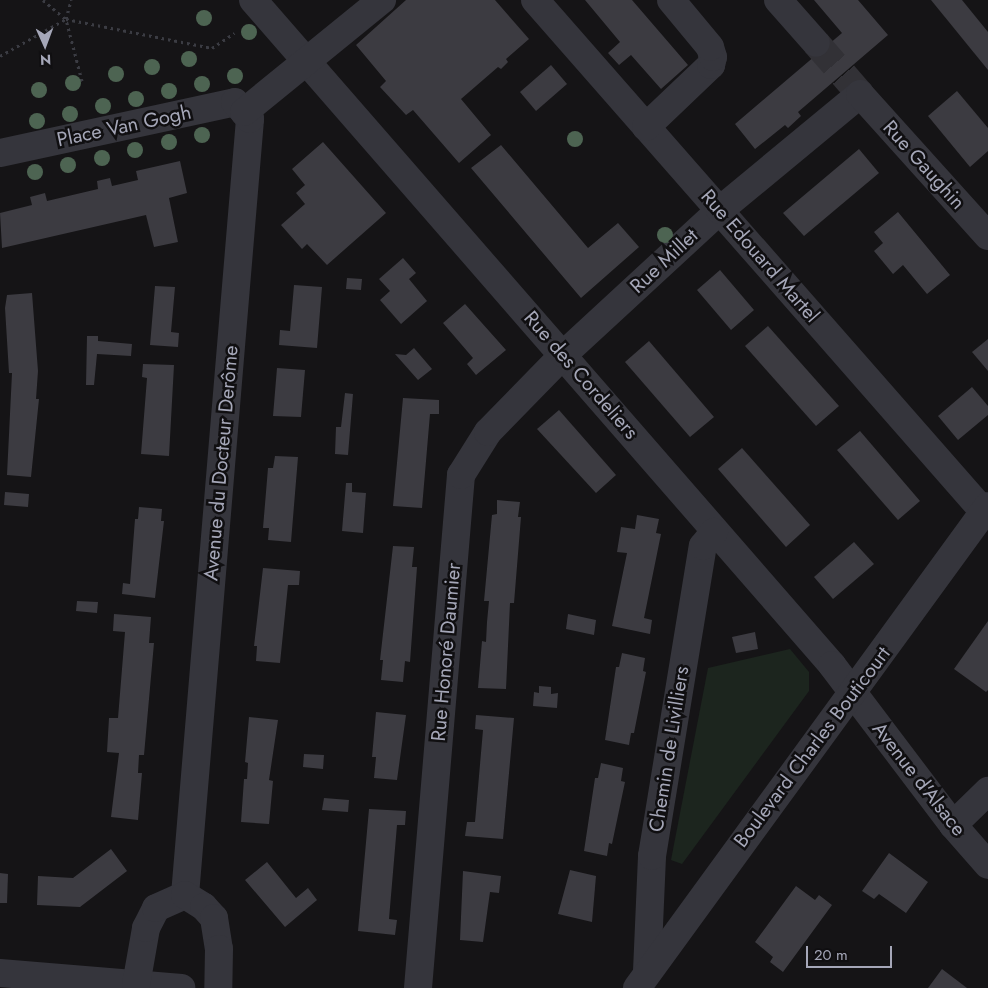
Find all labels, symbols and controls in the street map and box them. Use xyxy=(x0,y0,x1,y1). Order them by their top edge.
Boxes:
north arrow xyxy=(20,20,70,70)
text: N xyxy=(40,50,51,70)
street label: Place Van Gogh xyxy=(55,100,193,152)
street label: Rue Gaughin xyxy=(878,116,970,214)
street label: Rue Edouard Martel xyxy=(696,185,824,327)
street label: Rue Millet xyxy=(625,224,703,298)
street label: Rue des Cordeliers xyxy=(519,306,643,444)
street label: Avenue du Docteur Derôme xyxy=(199,344,243,582)
street label: Rue Honoré Daumier xyxy=(426,562,466,742)
street label: Boulevard Charles Bouticourt xyxy=(729,642,895,852)
street label: Chemin de Livilliers xyxy=(644,664,694,834)
street label: Avenue d'Alsace xyxy=(867,717,971,841)
scale bar xyxy=(808,936,894,968)
text: 20 m xyxy=(814,944,848,966)

